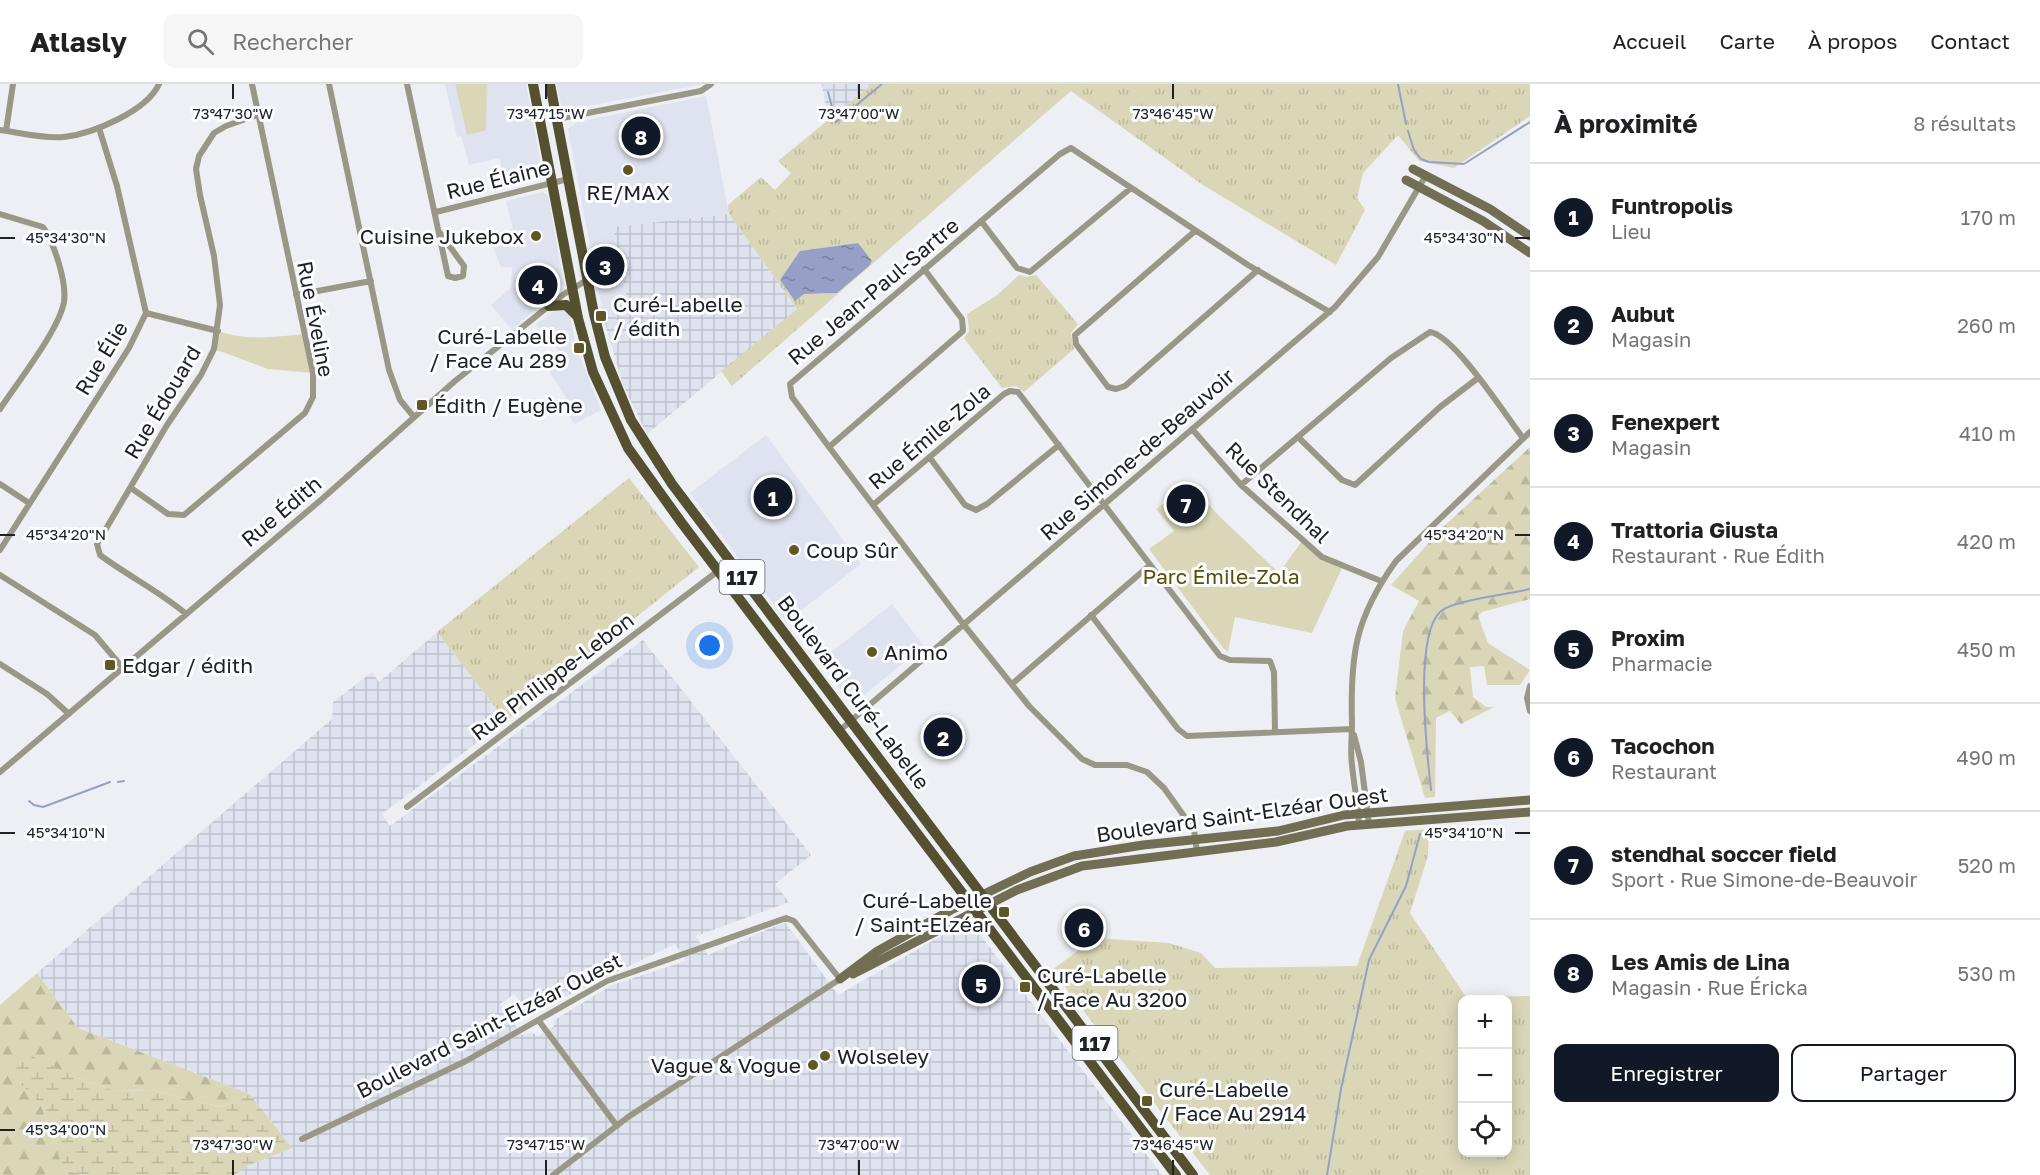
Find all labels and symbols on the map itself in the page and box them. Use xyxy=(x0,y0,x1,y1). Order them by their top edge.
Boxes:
text: 73°47'30"W xyxy=(193,104,273,122)
text: 73°47'15"W xyxy=(507,104,585,122)
text: 73°47'00"W xyxy=(819,104,899,122)
text: 73°46'45"W xyxy=(1132,104,1214,122)
pin: 8 xyxy=(622,113,660,158)
street label: Rue Élaine xyxy=(443,154,553,204)
marker: RE/MAX xyxy=(621,163,635,177)
place label: RE/MAX xyxy=(586,179,670,205)
street label: Rue Jean-Paul-Sartre xyxy=(782,212,964,370)
place label: Cuisine Jukebox xyxy=(360,223,524,249)
text: 45°34'30"N xyxy=(26,228,106,246)
text: 45°34'30"N xyxy=(1424,228,1504,246)
marker: Cuisine Jukebox xyxy=(529,229,543,243)
pin: 3 xyxy=(586,244,624,288)
street label: Rue Éveline xyxy=(292,259,340,379)
pin: 4 xyxy=(518,262,558,308)
place label: Curé-Labelle / édith xyxy=(613,291,743,341)
marker: Curé-Labelle / édith xyxy=(594,309,608,323)
street label: Rue Élie xyxy=(69,316,133,400)
place label: Curé-Labelle / Face Au 289 xyxy=(430,323,567,373)
street label: Rue Édouard xyxy=(118,341,206,463)
marker: Curé-Labelle / Face Au 289 xyxy=(572,341,586,355)
street label: Rue Simone-de-Beauvoir xyxy=(1035,363,1239,545)
street label: Rue Émile-Zola xyxy=(863,377,995,495)
place label: Édith / Eugène xyxy=(434,392,583,418)
marker: Édith / Eugène xyxy=(415,398,429,412)
street label: Rue Stendhal xyxy=(1220,436,1336,548)
street label: Rue Édith xyxy=(236,470,326,552)
pin: 1 xyxy=(754,474,792,520)
pin: 7 xyxy=(1166,482,1206,526)
text: 45°34'20"N xyxy=(26,525,106,543)
text: 45°34'20"N xyxy=(1424,525,1504,543)
place label: Coup Sûr xyxy=(806,537,898,563)
marker: Coup Sûr xyxy=(787,543,801,557)
road number: 117 xyxy=(720,560,764,594)
park label: Parc Émile-Zola xyxy=(1142,563,1300,589)
street label: Boulevard Curé-Labelle xyxy=(772,590,936,794)
street label: Rue Philippe-Lebon xyxy=(466,606,638,746)
your location xyxy=(695,631,724,660)
place label: Animo xyxy=(884,639,948,665)
marker: Animo xyxy=(865,645,879,659)
place label: Edgar / édith xyxy=(122,652,253,678)
marker: Edgar / édith xyxy=(103,658,117,672)
pin: 2 xyxy=(924,714,962,760)
street label: Boulevard Saint-Elzéar Ouest xyxy=(1094,781,1390,847)
text: 45°34'10"N xyxy=(27,823,105,841)
text: 45°34'10"N xyxy=(1425,823,1503,841)
place label: Curé-Labelle / Saint-Elzéar xyxy=(854,887,992,937)
marker: Curé-Labelle / Saint-Elzéar xyxy=(997,905,1011,919)
pin: 6 xyxy=(1064,906,1104,950)
street label: Boulevard Saint-Elzéar Ouest xyxy=(352,947,626,1103)
pin: 5 xyxy=(962,962,1000,1006)
place label: Curé-Labelle / Face Au 3200 xyxy=(1037,962,1187,1012)
marker: Curé-Labelle / Face Au 3200 xyxy=(1018,980,1032,994)
road number: 117 xyxy=(1072,1026,1118,1060)
place label: Wolseley xyxy=(837,1043,929,1069)
marker: Wolseley xyxy=(818,1049,832,1063)
place label: Vague & Vogue xyxy=(651,1052,801,1078)
marker: Vague & Vogue xyxy=(806,1058,820,1072)
place label: Curé-Labelle / Face Au 2914 xyxy=(1159,1076,1307,1126)
marker: Curé-Labelle / Face Au 2914 xyxy=(1140,1094,1154,1108)
text: 45°34'00"N xyxy=(26,1120,106,1138)
text: 73°47'30"W xyxy=(193,1135,273,1153)
text: 73°47'15"W xyxy=(507,1135,585,1153)
text: 73°47'00"W xyxy=(819,1135,899,1153)
text: 73°46'45"W xyxy=(1132,1135,1214,1153)

